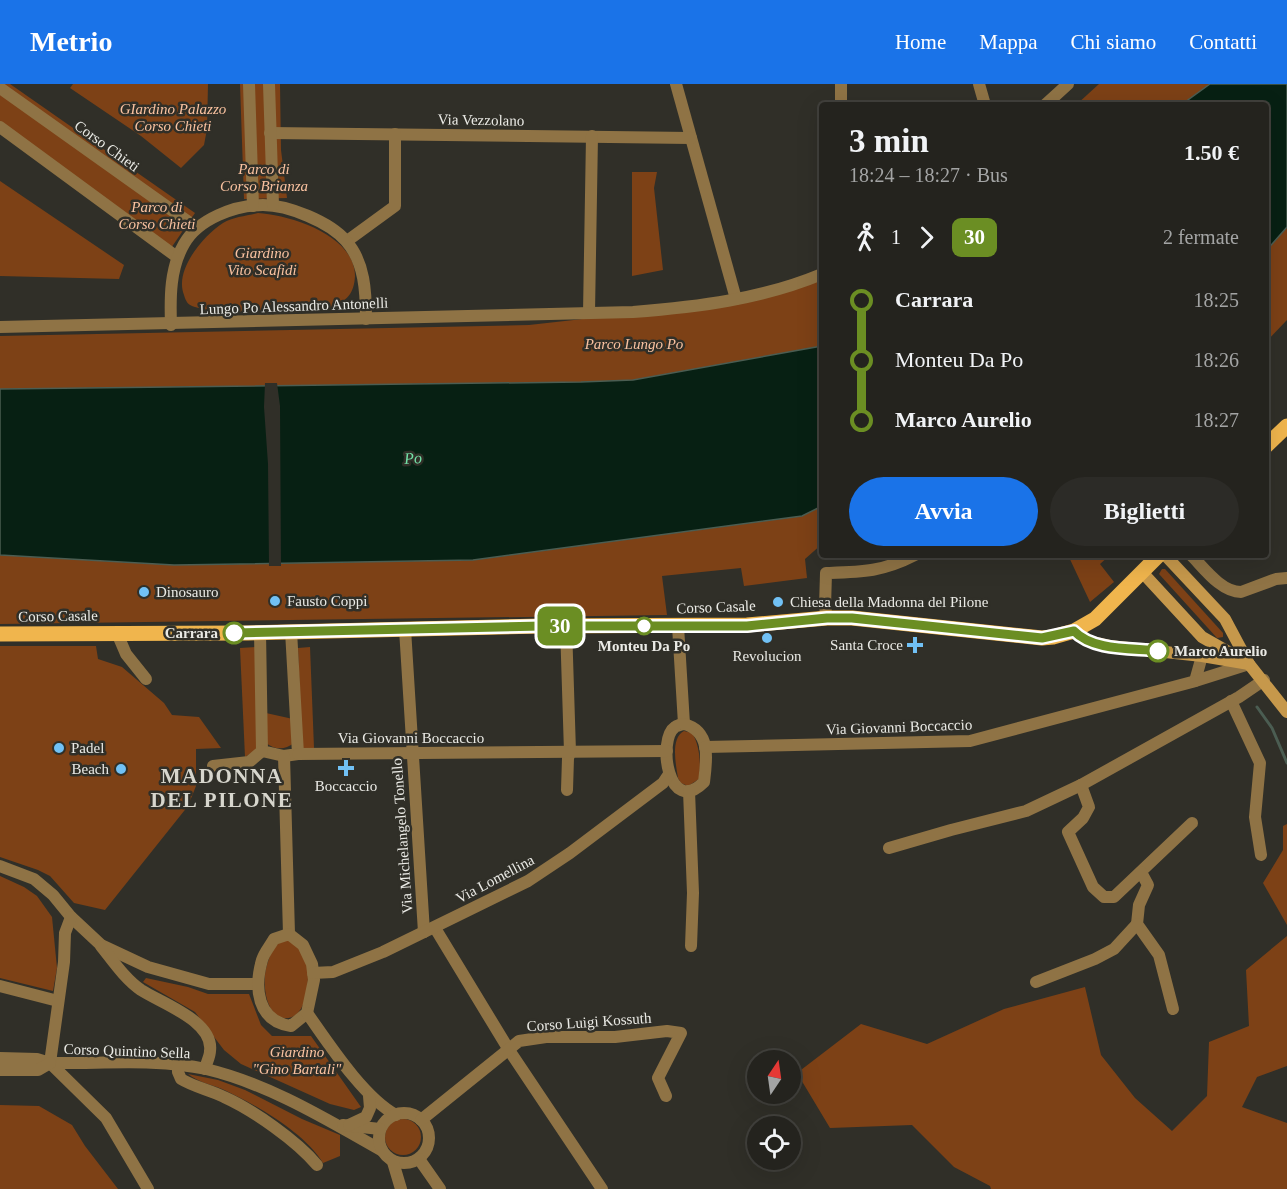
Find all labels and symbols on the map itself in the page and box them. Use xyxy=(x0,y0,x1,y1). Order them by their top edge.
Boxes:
park label: GIardino Palazzo Corso Chieti xyxy=(120,101,227,134)
street label: Via Vezzolano xyxy=(438,111,524,129)
street label: Corso Chieti xyxy=(71,117,143,175)
park label: Parco di Corso Brianza xyxy=(220,161,308,194)
park label: Parco di Corso Chieti xyxy=(118,199,196,232)
park label: Giardino Vito Scafidi xyxy=(227,245,297,278)
street label: Lungo Po Alessandro Antonelli xyxy=(199,295,389,317)
park label: Parco Lungo Po xyxy=(584,336,684,352)
water label: Po xyxy=(403,449,422,467)
place label: Dinosauro xyxy=(156,584,219,600)
marker: Dinosauro xyxy=(137,585,151,599)
place label: Fausto Coppi xyxy=(287,593,367,609)
marker: Fausto Coppi xyxy=(268,594,282,608)
place label: Chiesa della Madonna del Pilone xyxy=(790,594,989,610)
marker: Chiesa della Madonna del Pilone xyxy=(771,595,785,609)
street label: Corso Casale xyxy=(676,598,756,616)
line badge: 30 xyxy=(533,606,587,646)
street label: Corso Casale xyxy=(18,607,98,625)
marker: Monteu Da Po xyxy=(635,617,653,635)
marker: Carrara xyxy=(223,622,245,644)
place label: Carrara xyxy=(165,625,218,641)
marker: Revolucion xyxy=(760,631,774,645)
place label: Santa Croce xyxy=(830,637,903,653)
place label: Monteu Da Po xyxy=(598,638,690,654)
marker: Santa Croce xyxy=(908,638,922,652)
marker: Marco Aurelio xyxy=(1147,640,1169,662)
place label: Marco Aurelio xyxy=(1174,643,1267,659)
place label: Revolucion xyxy=(732,648,802,664)
street label: Via Giovanni Boccaccio xyxy=(825,716,973,738)
street label: Via Giovanni Boccaccio xyxy=(338,730,484,746)
place label: Padel xyxy=(71,740,104,756)
marker: Padel xyxy=(52,741,66,755)
street label: Via Michelangelo Tonello xyxy=(389,758,415,914)
place label: Beach xyxy=(72,761,109,777)
marker: Boccaccio xyxy=(339,761,353,775)
marker: Beach xyxy=(114,762,128,776)
district label: MADONNA DEL PILONE xyxy=(151,764,293,812)
place label: Boccaccio xyxy=(315,778,377,794)
street label: Via Lomellina xyxy=(453,852,537,906)
street label: Corso Luigi Kossuth xyxy=(526,1010,652,1034)
street label: Corso Quintino Sella xyxy=(63,1041,191,1061)
park label: Giardino "Gino Bartali" xyxy=(253,1044,342,1077)
north arrow xyxy=(747,1050,801,1104)

